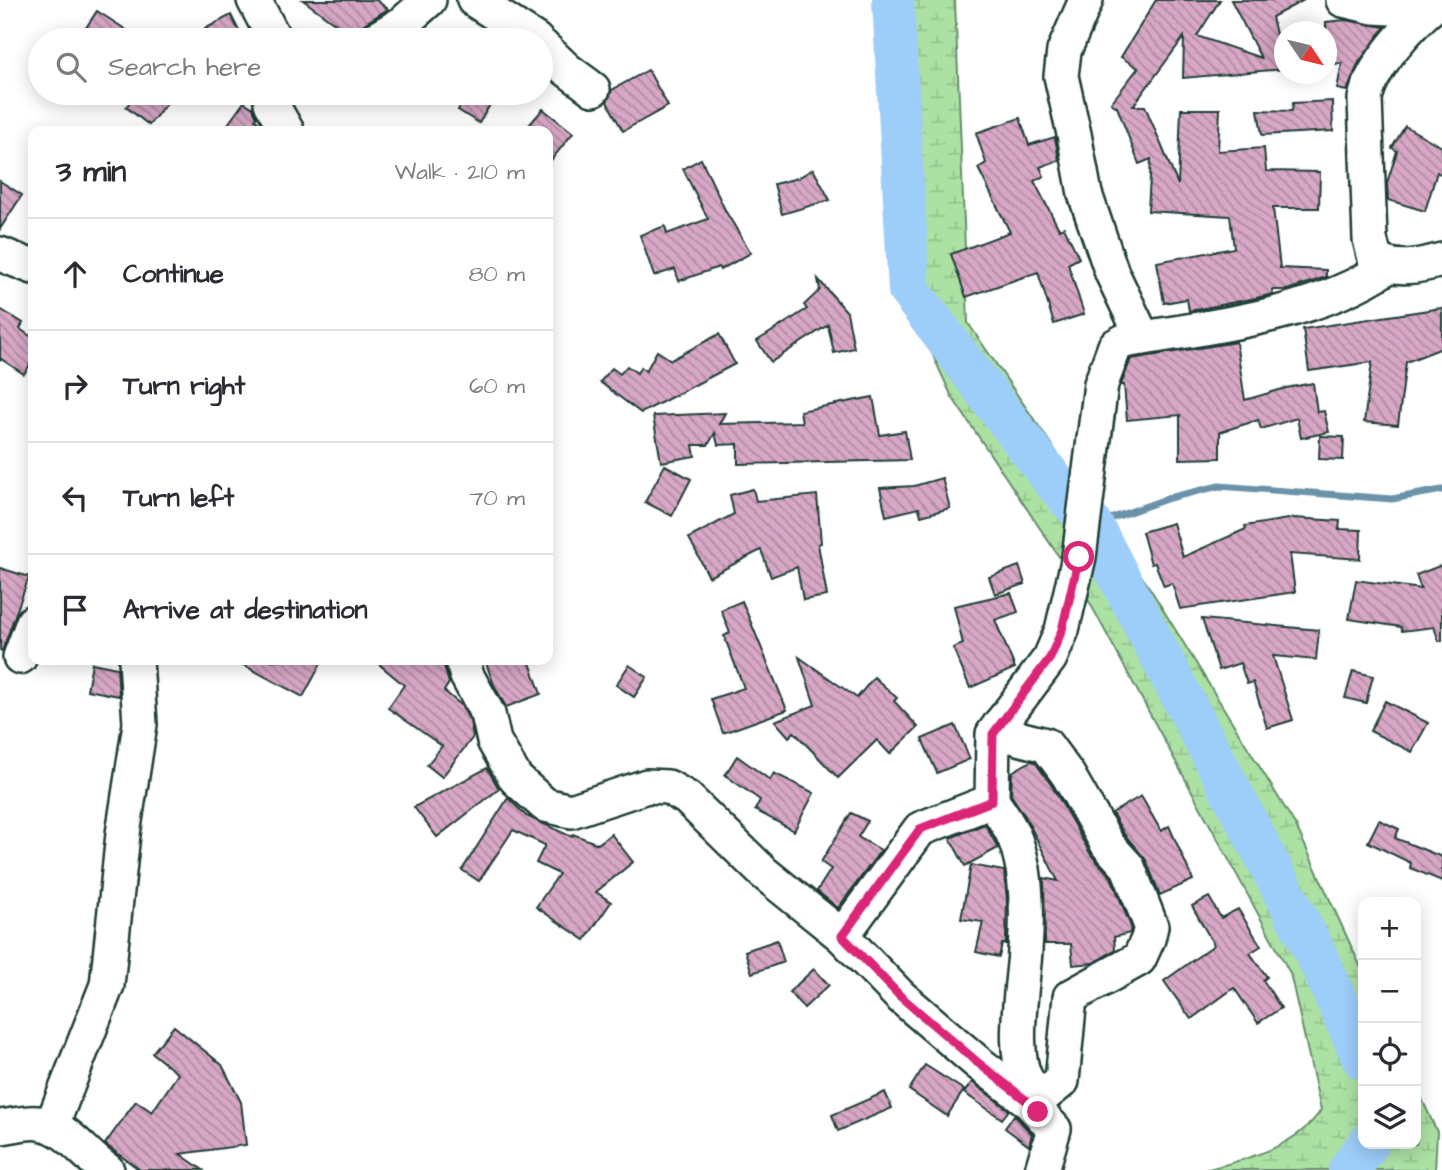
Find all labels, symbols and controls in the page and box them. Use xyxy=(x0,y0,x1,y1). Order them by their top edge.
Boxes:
north arrow xyxy=(1274,21,1337,84)
search box xyxy=(28,28,553,105)
icon: search xyxy=(52,48,90,86)
text: Search here xyxy=(108,49,261,85)
text: 3 min xyxy=(56,151,126,193)
text: Walk · 210 m xyxy=(395,156,525,188)
icon: ahead xyxy=(56,255,94,293)
text: Continue xyxy=(123,256,224,292)
text: 80 m xyxy=(468,258,525,290)
icon: right xyxy=(56,367,94,405)
text: Turn right xyxy=(123,368,245,404)
text: 60 m xyxy=(469,370,525,402)
icon: left xyxy=(56,479,94,517)
text: Turn left xyxy=(123,480,234,516)
text: 70 m xyxy=(469,482,525,514)
route start xyxy=(1063,541,1094,572)
icon: arrive xyxy=(56,591,94,629)
text: Arrive at destination xyxy=(123,592,368,628)
map controls xyxy=(1358,897,1421,1149)
button: + xyxy=(1358,897,1421,960)
button: − xyxy=(1358,960,1421,1023)
button: locate xyxy=(1358,1023,1421,1086)
button: layers xyxy=(1358,1086,1421,1149)
route end xyxy=(1022,1096,1053,1127)

